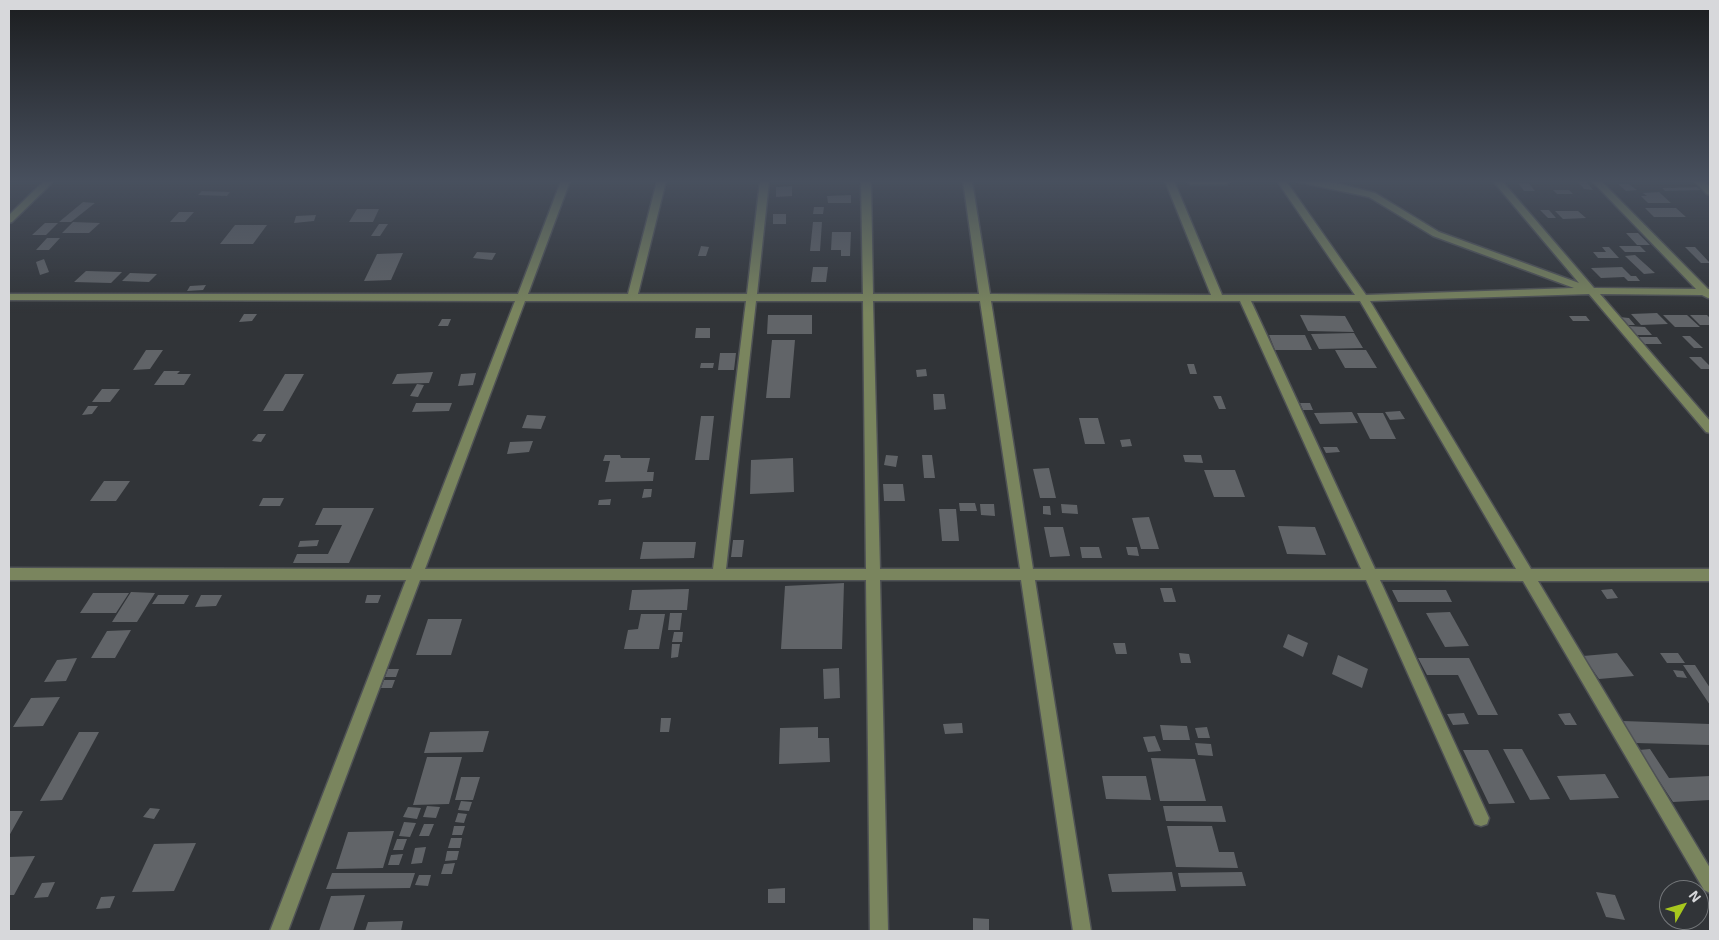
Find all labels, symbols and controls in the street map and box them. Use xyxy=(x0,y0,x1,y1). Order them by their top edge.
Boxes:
north arrow xyxy=(1659,880,1709,930)
text: N xyxy=(1686,887,1705,905)

